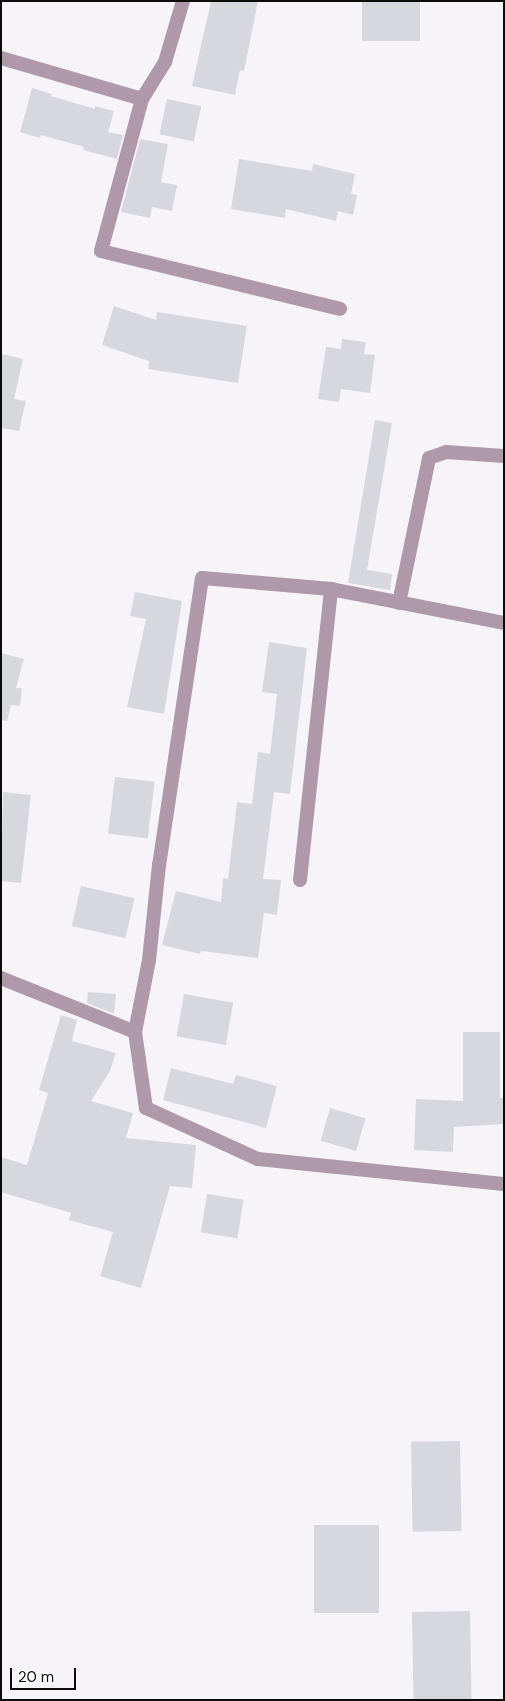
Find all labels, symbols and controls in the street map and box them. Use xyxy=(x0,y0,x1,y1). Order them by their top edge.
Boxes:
scale bar xyxy=(12,1658,79,1690)
text: 20 m xyxy=(18,1667,54,1687)

